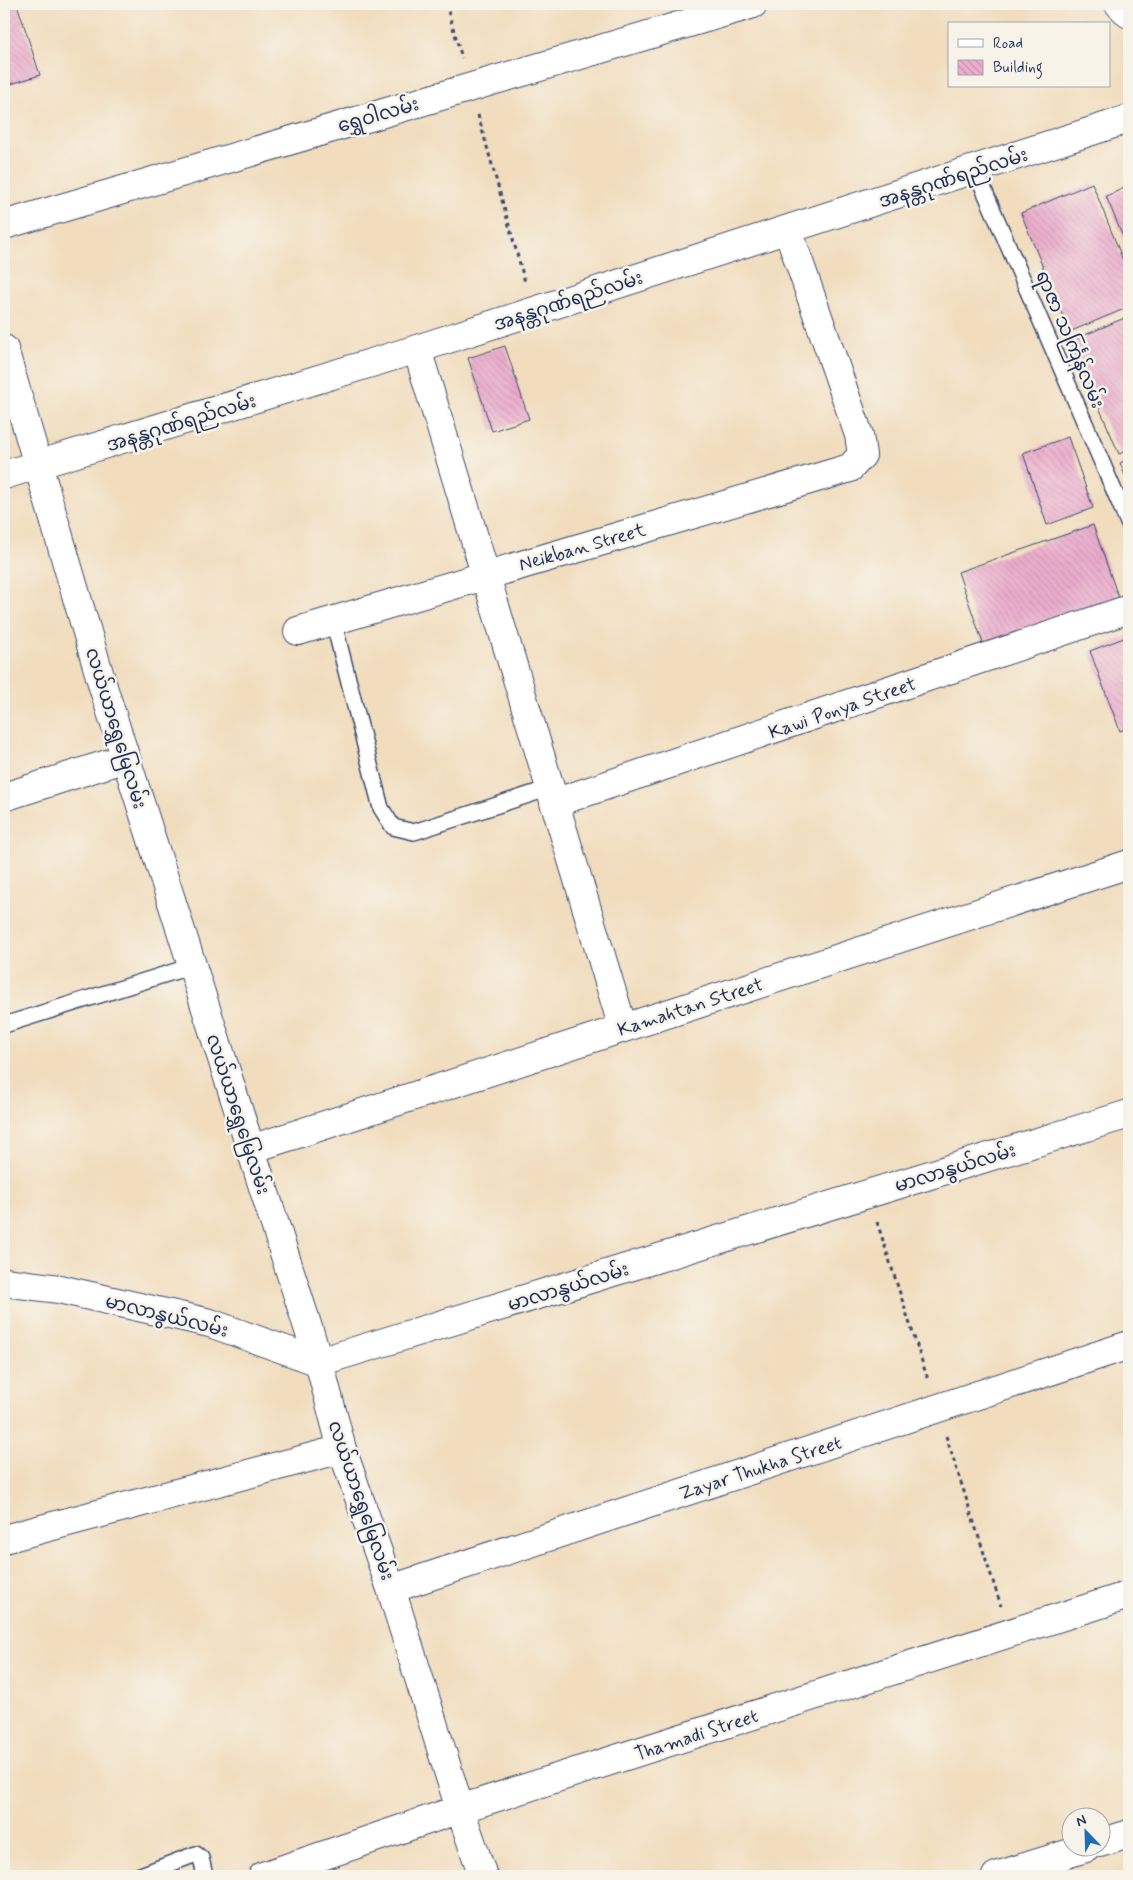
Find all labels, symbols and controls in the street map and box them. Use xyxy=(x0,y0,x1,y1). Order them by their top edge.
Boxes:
legend xyxy=(948,22,1110,88)
text: Road xyxy=(993,34,1023,54)
text: Building xyxy=(993,58,1043,79)
street label: ရွှေဝါလမ်း xyxy=(334,89,423,141)
street label: အနန္တဂုဏ်ရည်လမ်း xyxy=(875,140,1032,217)
street label: အနန္တဂုဏ်ရည်လမ်း xyxy=(490,263,647,340)
street label: ရာဇာ သင်္ကြန်လမ်း xyxy=(1027,266,1113,413)
street label: အနန္တဂုဏ်ရည်လမ်း xyxy=(103,386,260,461)
street label: Neikban Street xyxy=(516,517,649,577)
street label: လယ်ယာရွှေမြေလမ်း xyxy=(77,644,155,813)
street label: Kawi Ponya Street xyxy=(765,671,920,745)
street label: Kamahtan Street xyxy=(614,972,767,1043)
street label: လယ်ယာရွှေမြေလမ်း xyxy=(198,1030,278,1199)
street label: မာလာနွယ်လမ်း xyxy=(891,1135,1020,1201)
street label: မာလာနွယ်လမ်း xyxy=(504,1254,633,1320)
street label: မာလာနွယ်လမ်း xyxy=(102,1286,231,1346)
street label: လယ်ယာရွှေမြေလမ်း xyxy=(320,1416,402,1584)
street label: Zayar Thukha Street xyxy=(676,1430,845,1507)
street label: Thamadi Street xyxy=(632,1704,761,1767)
north arrow xyxy=(1060,1808,1110,1858)
text: N xyxy=(1074,1811,1089,1831)

